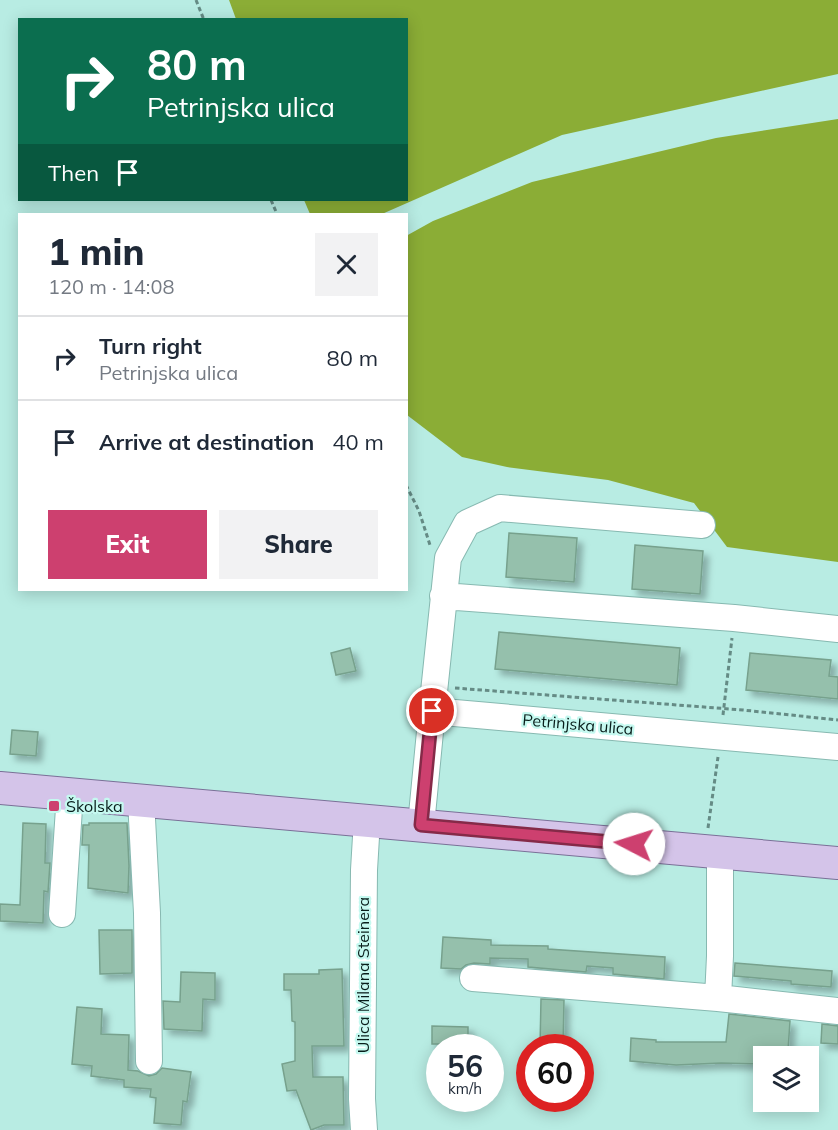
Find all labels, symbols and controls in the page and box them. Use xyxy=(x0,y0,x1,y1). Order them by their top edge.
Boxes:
text: 80 m xyxy=(147,38,247,91)
icon: right xyxy=(48,42,126,120)
text: Petrinjska ulica xyxy=(147,90,335,124)
icon: arrive xyxy=(111,156,144,189)
text: Then xyxy=(48,159,99,187)
text: 1 min xyxy=(48,229,144,274)
button: close xyxy=(315,233,378,296)
text: 120 m · 14:08 xyxy=(48,274,174,299)
text: Turn right xyxy=(99,332,202,360)
icon: right xyxy=(48,342,81,375)
text: 80 m xyxy=(327,344,378,372)
text: Petrinjska ulica xyxy=(99,360,238,385)
icon: arrive xyxy=(48,426,81,459)
text: Arrive at destination xyxy=(99,428,314,456)
text: 40 m xyxy=(332,428,384,456)
button: Exit xyxy=(48,510,207,579)
button: Share xyxy=(219,510,378,579)
pin xyxy=(406,685,457,736)
icon: arrive xyxy=(415,694,448,727)
street label: Petrinjska ulica xyxy=(522,709,634,739)
place label: Školska xyxy=(66,796,123,816)
marker: Školska xyxy=(47,799,61,813)
position arrow xyxy=(602,812,666,876)
street label: Ulica Milana Steinera xyxy=(353,897,373,1053)
speed limit sign: 60 xyxy=(516,1034,594,1112)
map controls xyxy=(753,1046,819,1112)
button: layers xyxy=(753,1046,819,1112)
text: 56 xyxy=(447,1047,483,1085)
text: km/h xyxy=(448,1079,482,1098)

